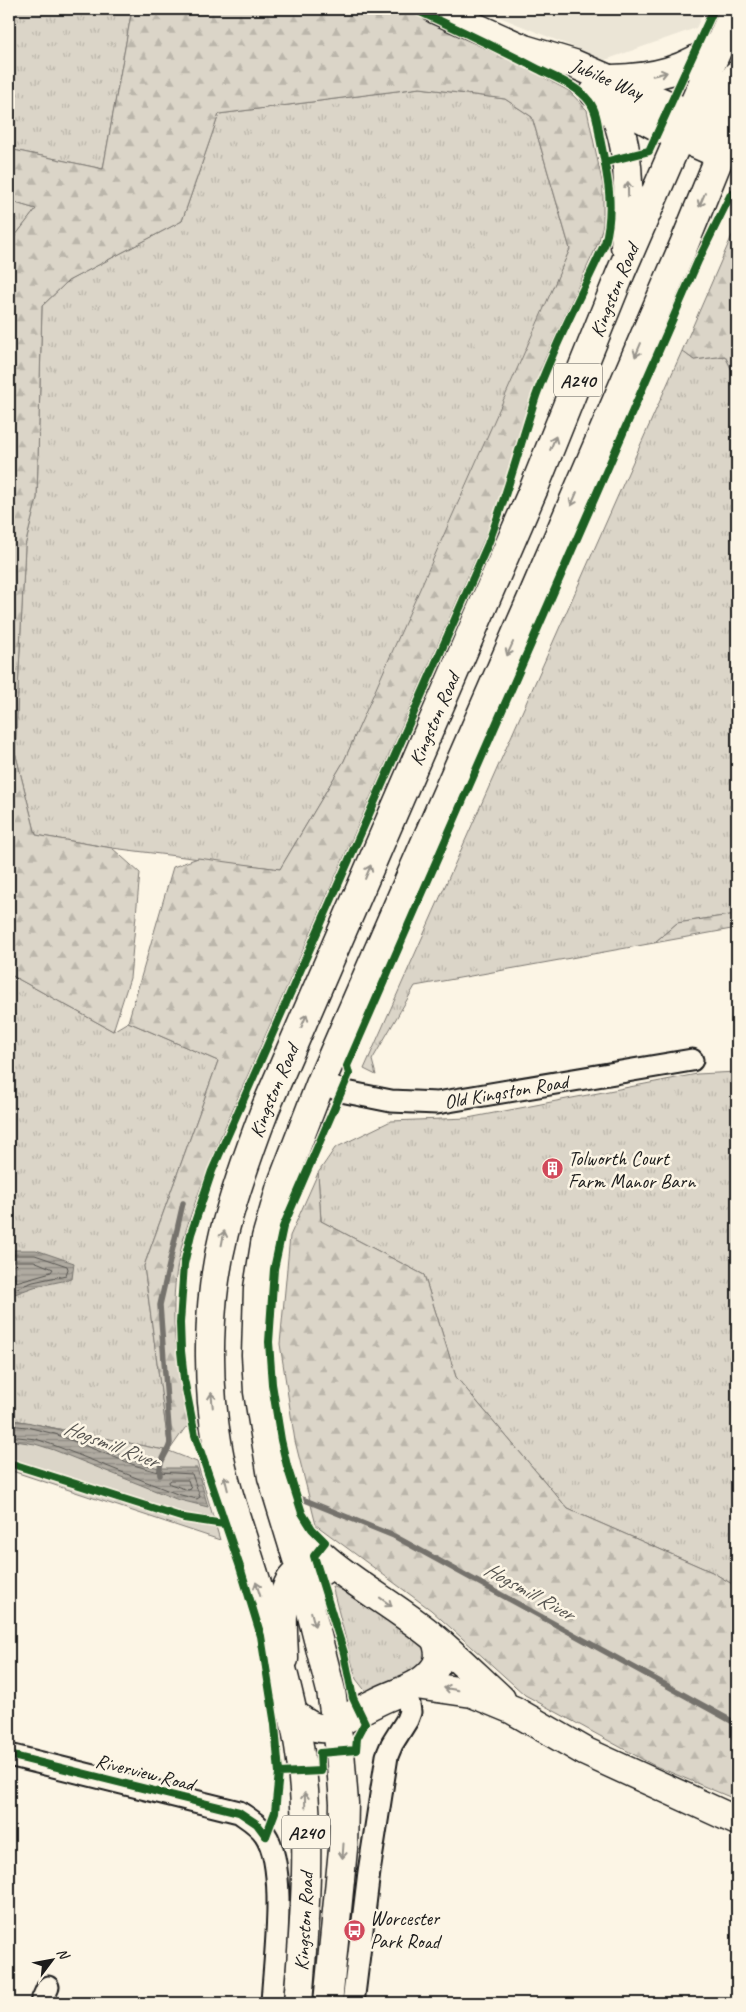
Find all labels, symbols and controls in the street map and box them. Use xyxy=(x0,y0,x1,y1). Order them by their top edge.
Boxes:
street label: Jubilee Way xyxy=(566,52,649,106)
one-way arrow xyxy=(652,69,668,78)
one-way arrow xyxy=(623,181,633,198)
one-way arrow xyxy=(696,193,705,208)
street label: Kingston Road xyxy=(584,237,646,341)
one-way arrow xyxy=(633,342,643,357)
road number: A240 xyxy=(554,364,602,396)
one-way arrow xyxy=(548,436,558,451)
one-way arrow xyxy=(569,491,579,506)
one-way arrow xyxy=(504,641,514,656)
street label: Kingston Road xyxy=(403,666,467,769)
one-way arrow xyxy=(365,864,374,879)
one-way arrow xyxy=(299,1014,309,1029)
street label: Kingston Road xyxy=(244,1038,306,1141)
street label: Old Kingston Road xyxy=(442,1069,573,1115)
place label: Tolworth Court Farm Manor Barn xyxy=(568,1146,696,1194)
building icon: Tolworth Court Farm Manor Barn xyxy=(540,1157,564,1181)
one-way arrow xyxy=(219,1231,229,1247)
one-way arrow xyxy=(207,1392,217,1408)
water label: Hogsmill River xyxy=(60,1414,166,1475)
one-way arrow xyxy=(221,1475,230,1491)
water label: Hogsmill River xyxy=(480,1556,582,1628)
one-way arrow xyxy=(253,1581,263,1597)
one-way arrow xyxy=(379,1597,392,1608)
one-way arrow xyxy=(309,1611,318,1627)
one-way arrow xyxy=(443,1684,459,1694)
street label: Riverview Road xyxy=(93,1748,200,1798)
one-way arrow xyxy=(300,1792,309,1808)
road number: A240 xyxy=(282,1815,330,1848)
one-way arrow xyxy=(338,1843,347,1859)
street label: Kingston Road xyxy=(289,1869,319,1971)
place label: Worcester Park Road xyxy=(370,1906,443,1954)
bus stop icon: Worcester Park Road xyxy=(342,1918,366,1942)
north arrow xyxy=(28,1934,78,1984)
text: N xyxy=(53,1945,73,1964)

